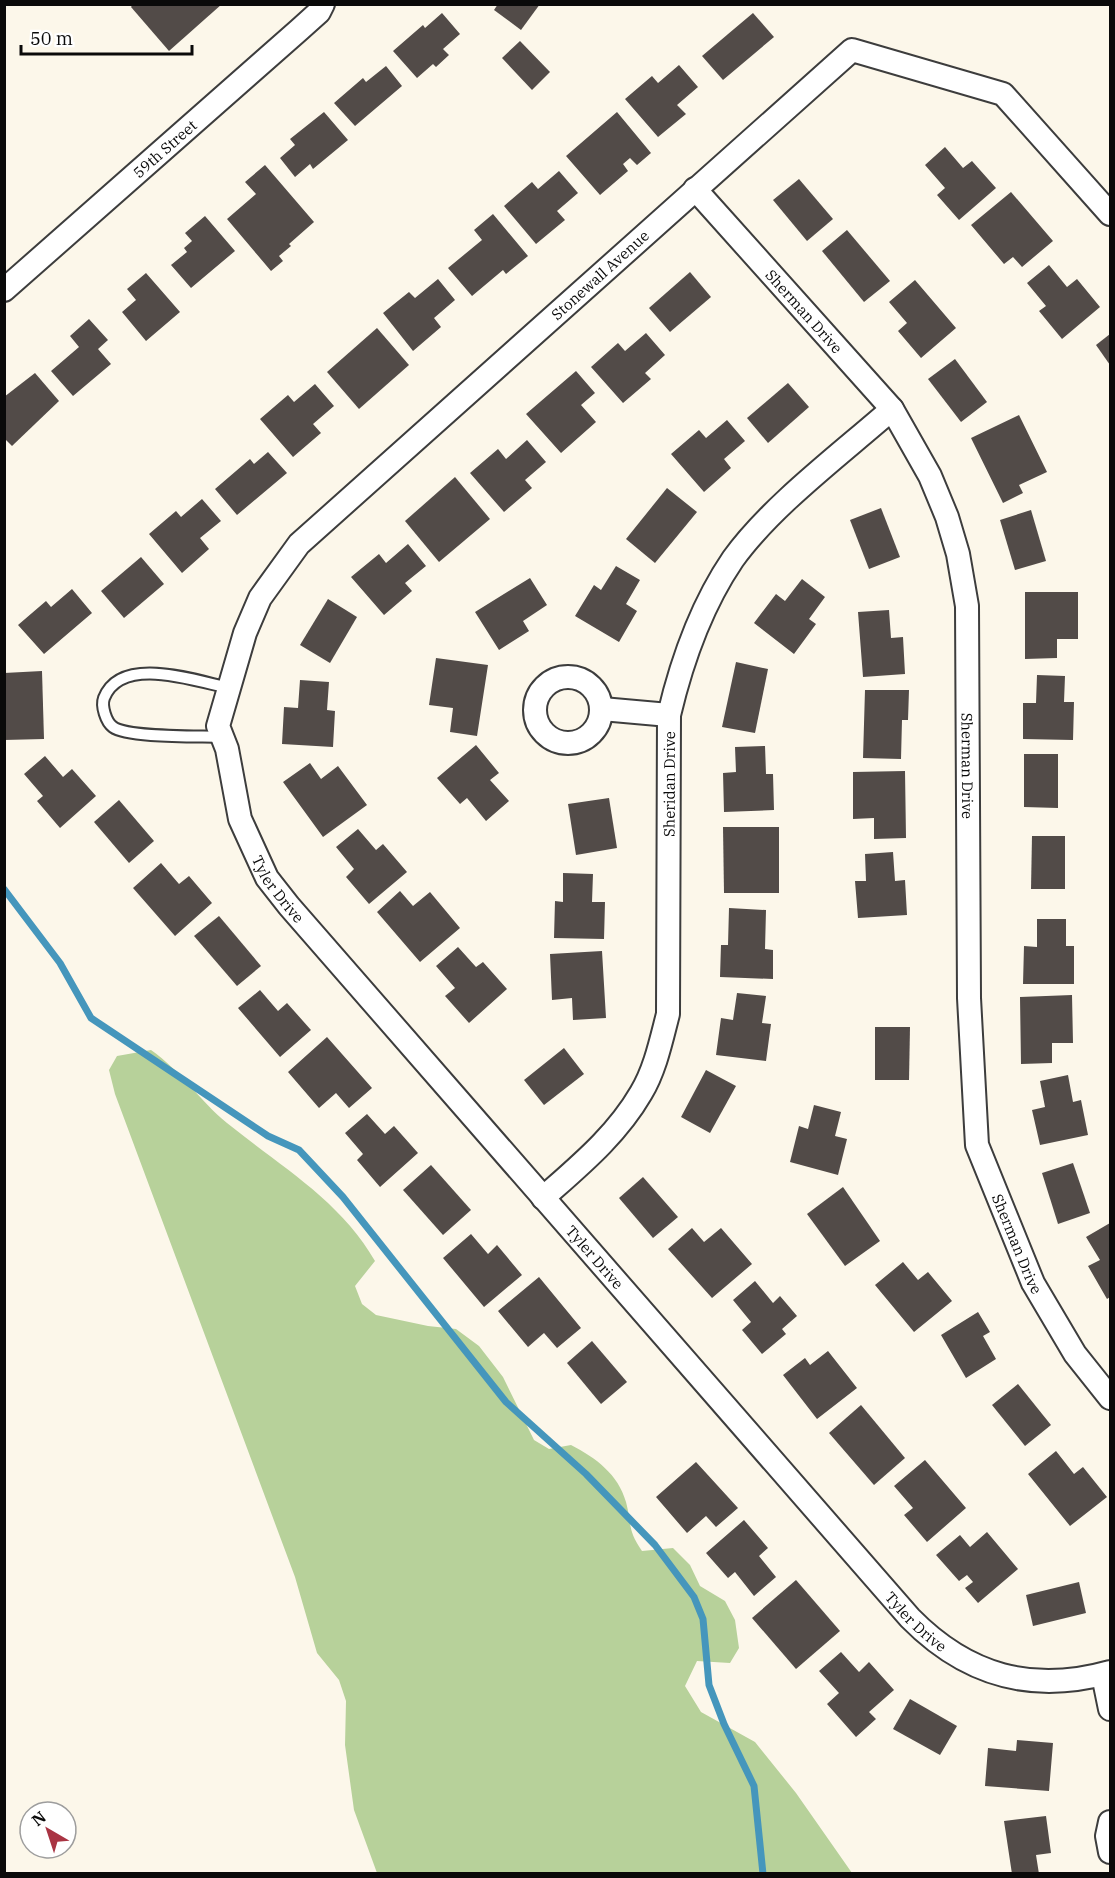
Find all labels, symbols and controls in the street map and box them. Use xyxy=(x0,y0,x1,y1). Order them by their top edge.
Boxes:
scale bar xyxy=(21,18,192,56)
text: 50 m xyxy=(30,27,73,50)
street label: 59th Street xyxy=(129,115,200,182)
street label: Stonewall Avenue xyxy=(547,226,653,324)
street label: Sherman Drive xyxy=(762,265,847,357)
street label: Sherman Drive xyxy=(958,713,978,819)
street label: Sheridan Drive xyxy=(659,731,678,837)
street label: Tyler Drive xyxy=(248,852,308,926)
street label: Sherman Drive xyxy=(988,1191,1047,1297)
street label: Tyler Drive xyxy=(562,1221,628,1293)
street label: Tyler Drive xyxy=(881,1587,951,1656)
north arrow xyxy=(18,1800,78,1860)
text: N xyxy=(27,1807,50,1830)

